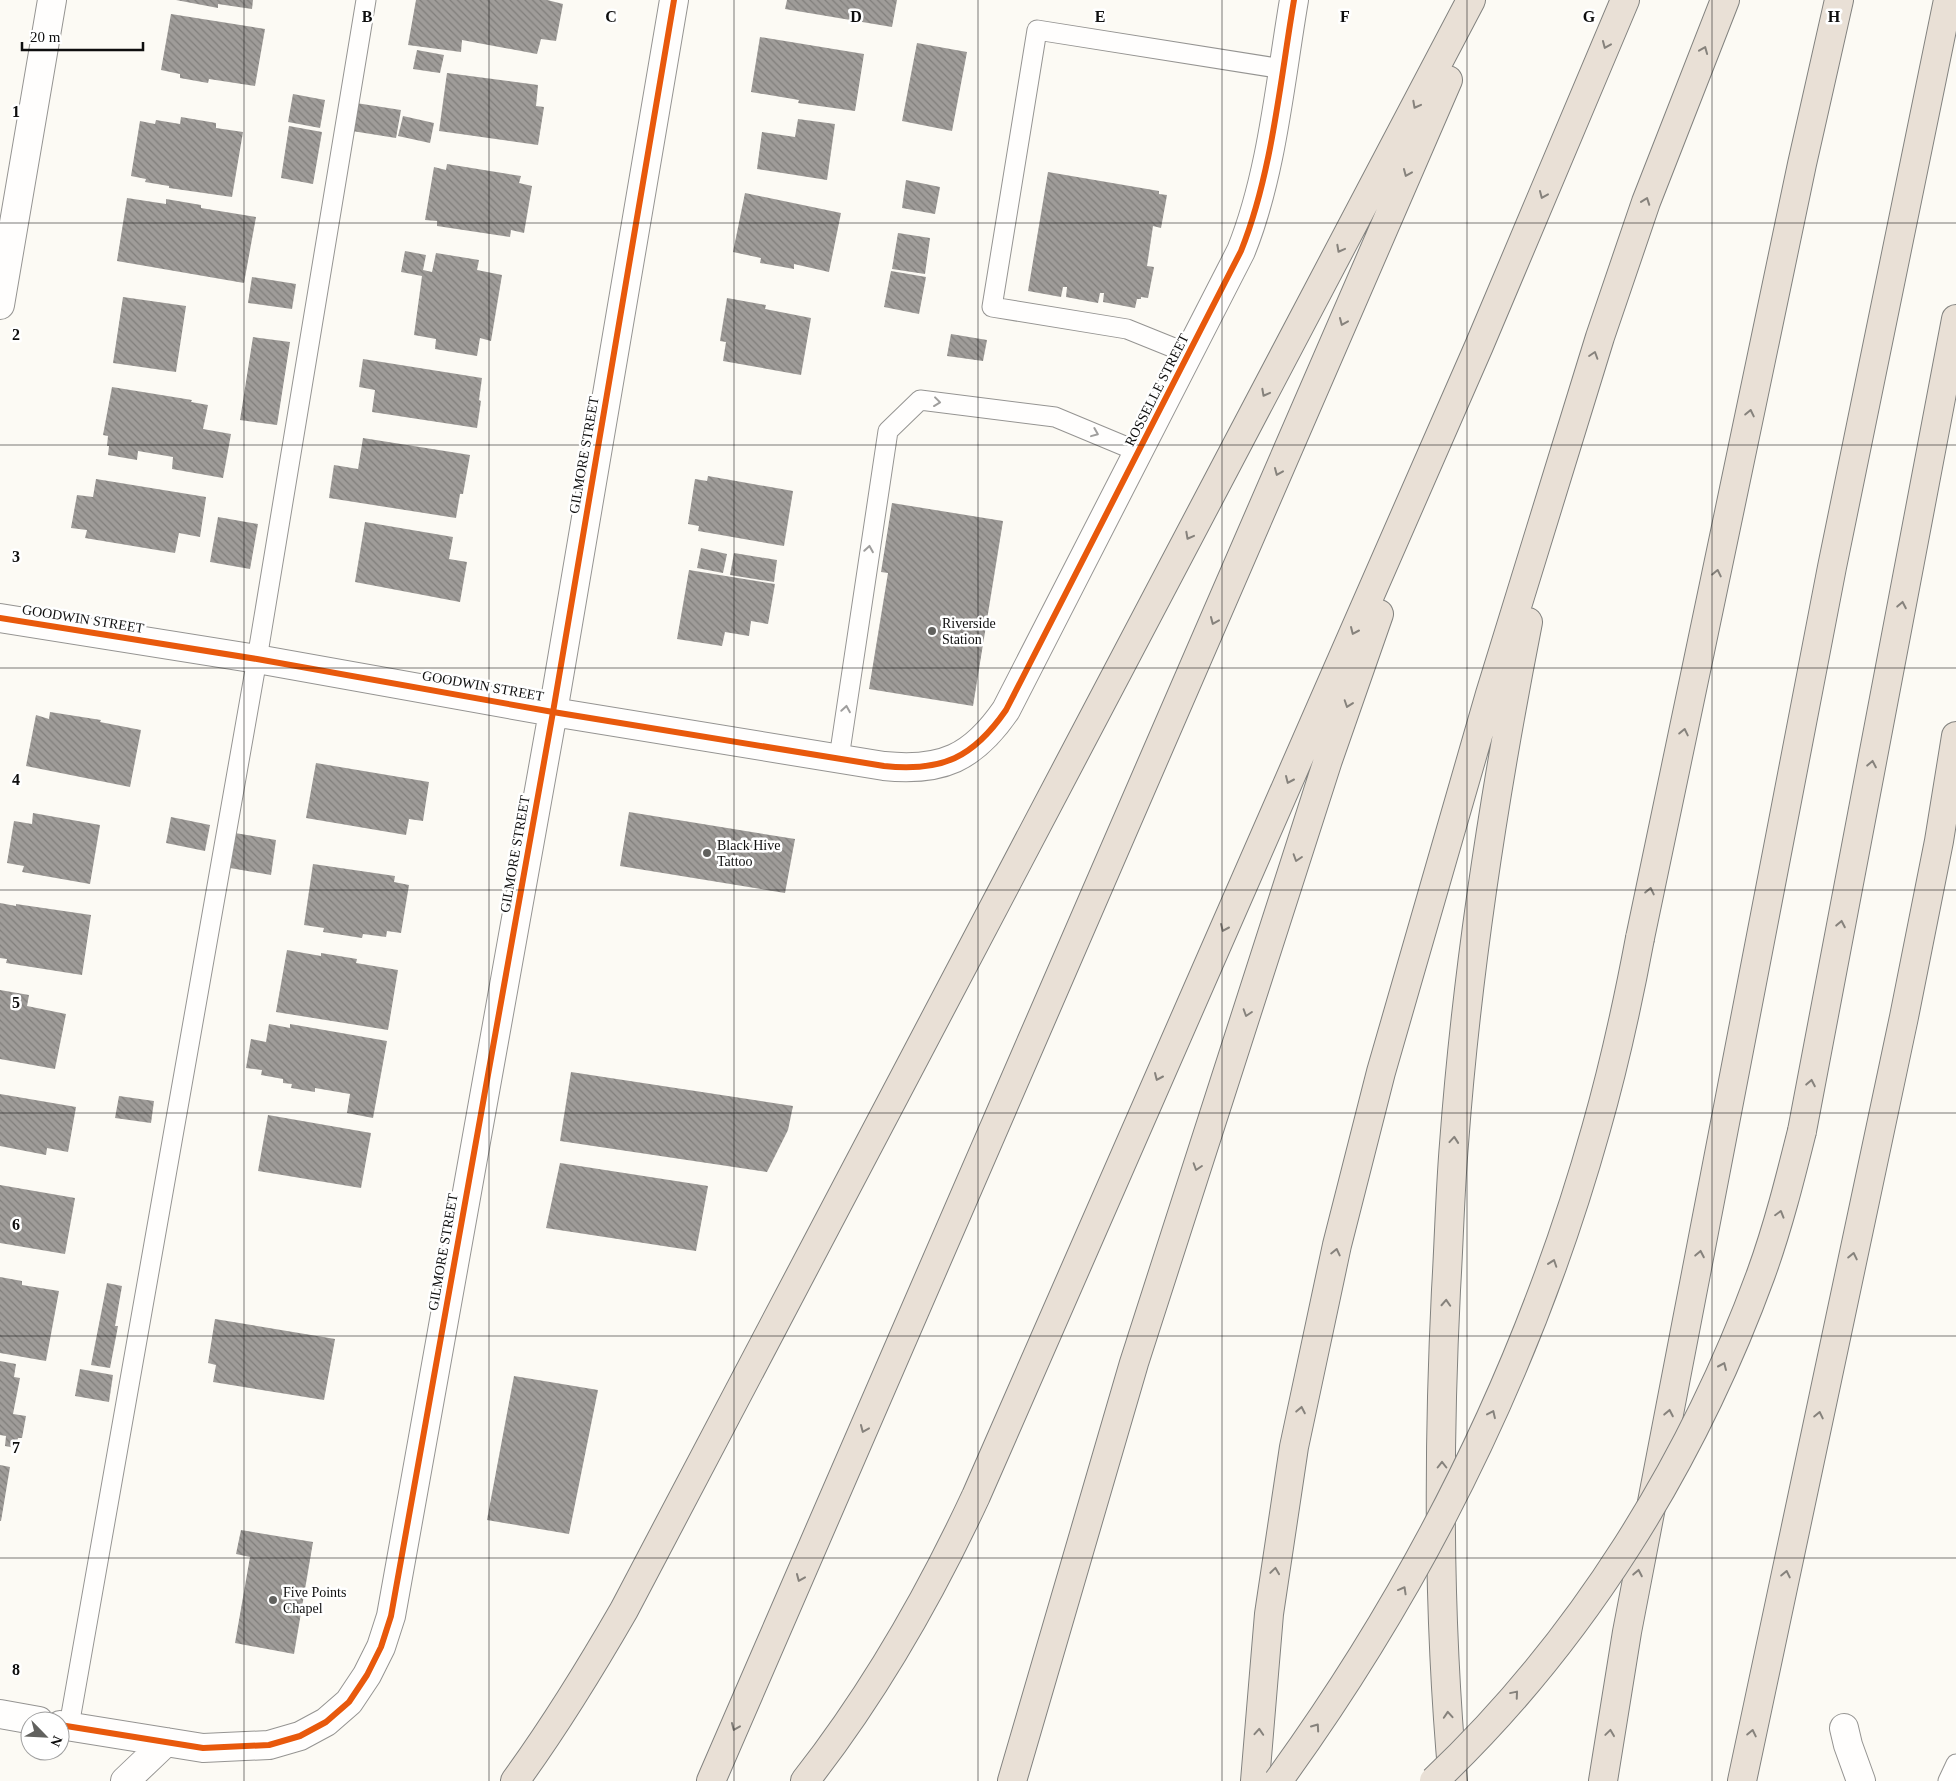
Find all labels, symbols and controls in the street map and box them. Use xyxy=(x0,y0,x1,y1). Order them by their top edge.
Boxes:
text: B xyxy=(362,8,373,25)
text: C xyxy=(605,8,617,25)
text: D xyxy=(850,8,862,25)
text: E xyxy=(1095,8,1105,25)
text: F xyxy=(1340,8,1350,25)
text: G xyxy=(1583,8,1596,25)
text: H xyxy=(1828,8,1841,25)
scale bar xyxy=(22,20,144,52)
text: 20 m xyxy=(30,29,61,45)
one-way arrow xyxy=(1602,40,1612,49)
one-way arrow xyxy=(1698,46,1709,55)
one-way arrow xyxy=(1412,100,1422,109)
text: 1 xyxy=(12,103,20,120)
one-way arrow xyxy=(1403,168,1414,177)
one-way arrow xyxy=(1538,190,1549,199)
one-way arrow xyxy=(1640,198,1650,206)
one-way arrow xyxy=(1336,244,1346,253)
one-way arrow xyxy=(1338,317,1349,326)
text: 2 xyxy=(12,326,20,343)
street label: ROSSELLE STREET xyxy=(1122,331,1192,449)
one-way arrow xyxy=(1588,352,1598,360)
one-way arrow xyxy=(1261,387,1271,396)
street label: GILMORE STREET xyxy=(566,395,602,515)
one-way arrow xyxy=(933,396,941,407)
one-way arrow xyxy=(1744,409,1755,418)
one-way arrow xyxy=(1090,426,1099,437)
one-way arrow xyxy=(1274,467,1285,476)
one-way arrow xyxy=(1185,531,1195,540)
one-way arrow xyxy=(864,544,874,553)
text: 3 xyxy=(12,548,20,565)
one-way arrow xyxy=(1711,568,1722,577)
one-way arrow xyxy=(1896,600,1907,609)
street label: GOODWIN STREET xyxy=(21,602,145,636)
place label: Riverside Station xyxy=(942,616,996,647)
one-way arrow xyxy=(1209,616,1220,625)
marker: Riverside Station xyxy=(926,625,938,637)
one-way arrow xyxy=(1350,626,1361,635)
street label: GOODWIN STREET xyxy=(421,668,545,704)
one-way arrow xyxy=(1344,699,1354,707)
one-way arrow xyxy=(840,705,851,713)
one-way arrow xyxy=(1678,727,1688,736)
one-way arrow xyxy=(1866,760,1876,769)
text: 4 xyxy=(12,771,20,788)
one-way arrow xyxy=(1284,775,1295,784)
street label: GILMORE STREET xyxy=(497,794,533,914)
place label: Black Hive Tattoo xyxy=(717,838,780,869)
marker: Black Hive Tattoo xyxy=(701,847,713,859)
one-way arrow xyxy=(1292,853,1302,861)
one-way arrow xyxy=(1645,886,1655,895)
one-way arrow xyxy=(1836,919,1846,928)
one-way arrow xyxy=(1219,923,1230,932)
text: 5 xyxy=(12,994,20,1011)
one-way arrow xyxy=(1242,1008,1252,1016)
one-way arrow xyxy=(1154,1072,1165,1081)
one-way arrow xyxy=(1805,1079,1816,1088)
one-way arrow xyxy=(1448,1136,1459,1144)
one-way arrow xyxy=(1193,1163,1203,1171)
street label: GILMORE STREET xyxy=(425,1192,461,1312)
one-way arrow xyxy=(1775,1211,1785,1219)
text: 6 xyxy=(12,1216,20,1233)
one-way arrow xyxy=(1330,1247,1341,1256)
one-way arrow xyxy=(1694,1249,1704,1258)
one-way arrow xyxy=(1847,1252,1858,1261)
one-way arrow xyxy=(1547,1259,1557,1268)
one-way arrow xyxy=(1440,1298,1451,1306)
one-way arrow xyxy=(1717,1362,1728,1371)
one-way arrow xyxy=(1295,1406,1306,1415)
one-way arrow xyxy=(1663,1409,1674,1418)
one-way arrow xyxy=(1486,1410,1496,1419)
one-way arrow xyxy=(1814,1411,1824,1420)
one-way arrow xyxy=(860,1424,870,1432)
text: 7 xyxy=(12,1439,20,1456)
one-way arrow xyxy=(1437,1461,1447,1468)
one-way arrow xyxy=(1269,1566,1279,1575)
one-way arrow xyxy=(1633,1568,1643,1577)
one-way arrow xyxy=(1780,1570,1790,1579)
one-way arrow xyxy=(795,1573,806,1582)
place label: Five Points Chapel xyxy=(283,1585,346,1616)
one-way arrow xyxy=(1396,1586,1406,1595)
marker: Five Points Chapel xyxy=(267,1594,279,1606)
text: 8 xyxy=(12,1661,20,1678)
one-way arrow xyxy=(1510,1691,1519,1700)
north arrow xyxy=(20,1711,70,1761)
one-way arrow xyxy=(1443,1711,1454,1719)
one-way arrow xyxy=(730,1722,741,1731)
one-way arrow xyxy=(1310,1723,1319,1733)
one-way arrow xyxy=(1253,1728,1264,1736)
one-way arrow xyxy=(1605,1728,1615,1737)
one-way arrow xyxy=(1746,1729,1757,1738)
text: N xyxy=(48,1733,65,1749)

